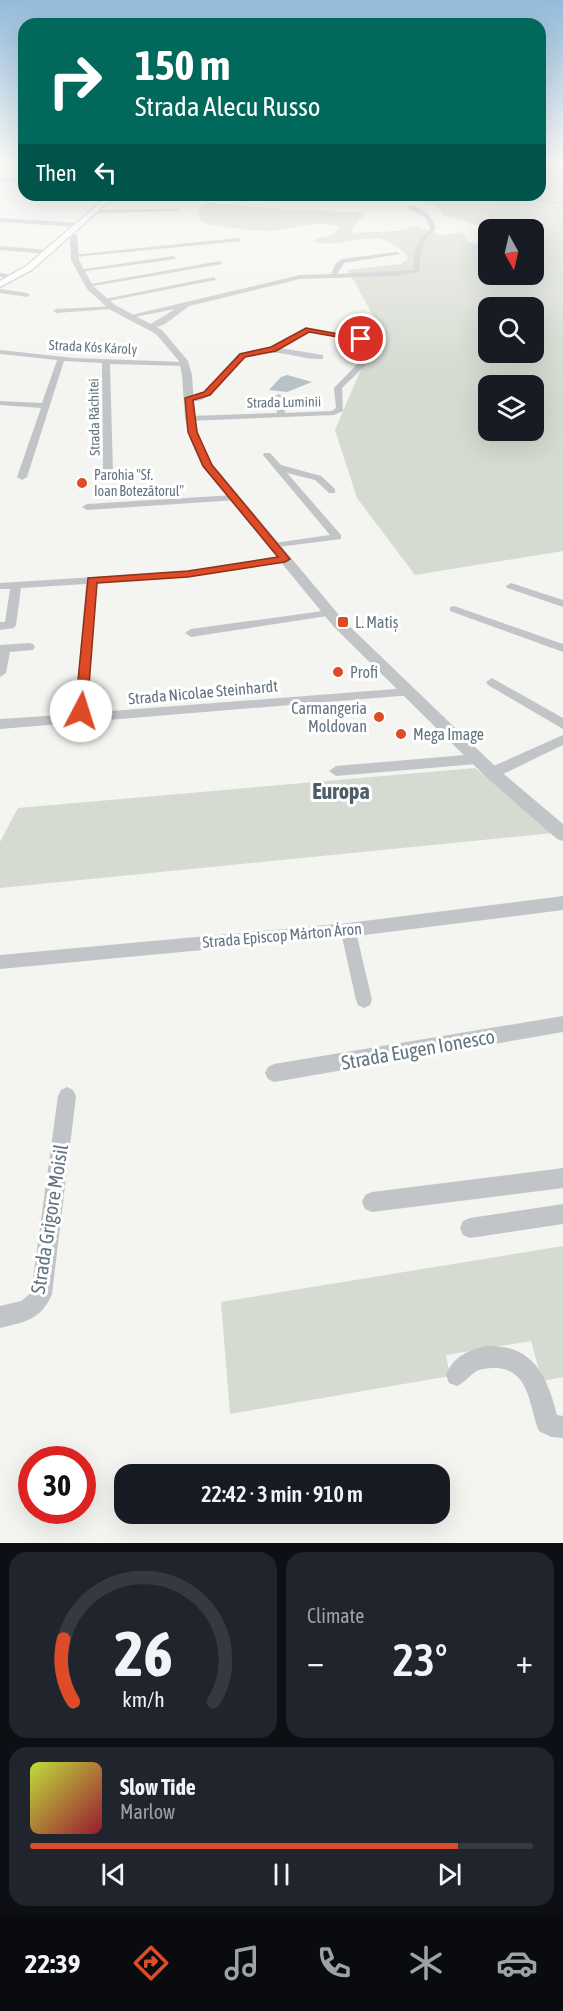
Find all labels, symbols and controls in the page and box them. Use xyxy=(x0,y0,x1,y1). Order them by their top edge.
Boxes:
text: 150 m xyxy=(135,41,230,89)
icon: right xyxy=(36,42,114,120)
text: Strada Alecu Russo xyxy=(135,91,320,122)
icon: left xyxy=(89,156,122,189)
text: Then xyxy=(36,160,77,186)
north arrow xyxy=(478,219,544,285)
map controls xyxy=(478,219,544,441)
button: search xyxy=(478,297,544,363)
pin xyxy=(335,313,386,364)
icon: arrive xyxy=(344,322,377,355)
street label: Strada Kós Károly xyxy=(48,337,138,357)
button: layers xyxy=(478,375,544,441)
street label: Strada Răchitei xyxy=(85,378,103,456)
street label: Strada Luminii xyxy=(247,393,321,411)
place label: Parohia "Sf. Ioan Botezătorul" xyxy=(94,467,184,499)
marker: Parohia "Sf. Ioan Botezătorul" xyxy=(75,476,89,490)
place label: L. Matiș xyxy=(355,613,399,632)
marker: L. Matiș xyxy=(336,615,350,629)
place label: Profi xyxy=(350,663,378,681)
marker: Profi xyxy=(331,665,345,679)
street label: Strada Nicolae Steinhardt xyxy=(127,676,279,708)
position arrow xyxy=(49,679,113,743)
place label: Carmangeria Moldovan xyxy=(291,699,367,735)
marker: Carmangeria Moldovan xyxy=(372,710,386,724)
place label: Mega Image xyxy=(413,725,484,744)
marker: Mega Image xyxy=(394,727,408,741)
district label: Europa xyxy=(312,778,370,804)
street label: Strada Episcop Márton Áron xyxy=(202,919,362,952)
street label: Strada Eugen Ionesco xyxy=(339,1024,497,1074)
street label: Strada Grigore Moisil xyxy=(26,1142,72,1296)
speed limit sign: 30 xyxy=(18,1446,96,1524)
text: 22:42 · 3 min · 910 m xyxy=(201,1481,363,1507)
text: Climate xyxy=(307,1604,364,1627)
text: 26 xyxy=(114,1618,172,1689)
text: 23° xyxy=(393,1634,447,1686)
text: − xyxy=(307,1642,324,1680)
text: + xyxy=(516,1642,533,1680)
text: km/h xyxy=(122,1687,164,1712)
text: Slow Tide xyxy=(120,1774,196,1800)
text: Marlow xyxy=(120,1800,175,1823)
icon: previous xyxy=(97,1858,130,1891)
icon: pause xyxy=(265,1858,298,1891)
icon: next xyxy=(433,1858,466,1891)
icon: directions xyxy=(130,1942,172,1984)
icon: music xyxy=(221,1942,263,1984)
icon: phone xyxy=(313,1942,355,1984)
icon: climate xyxy=(405,1942,447,1984)
icon: car xyxy=(496,1942,538,1984)
text: 22:39 xyxy=(25,1948,80,1979)

